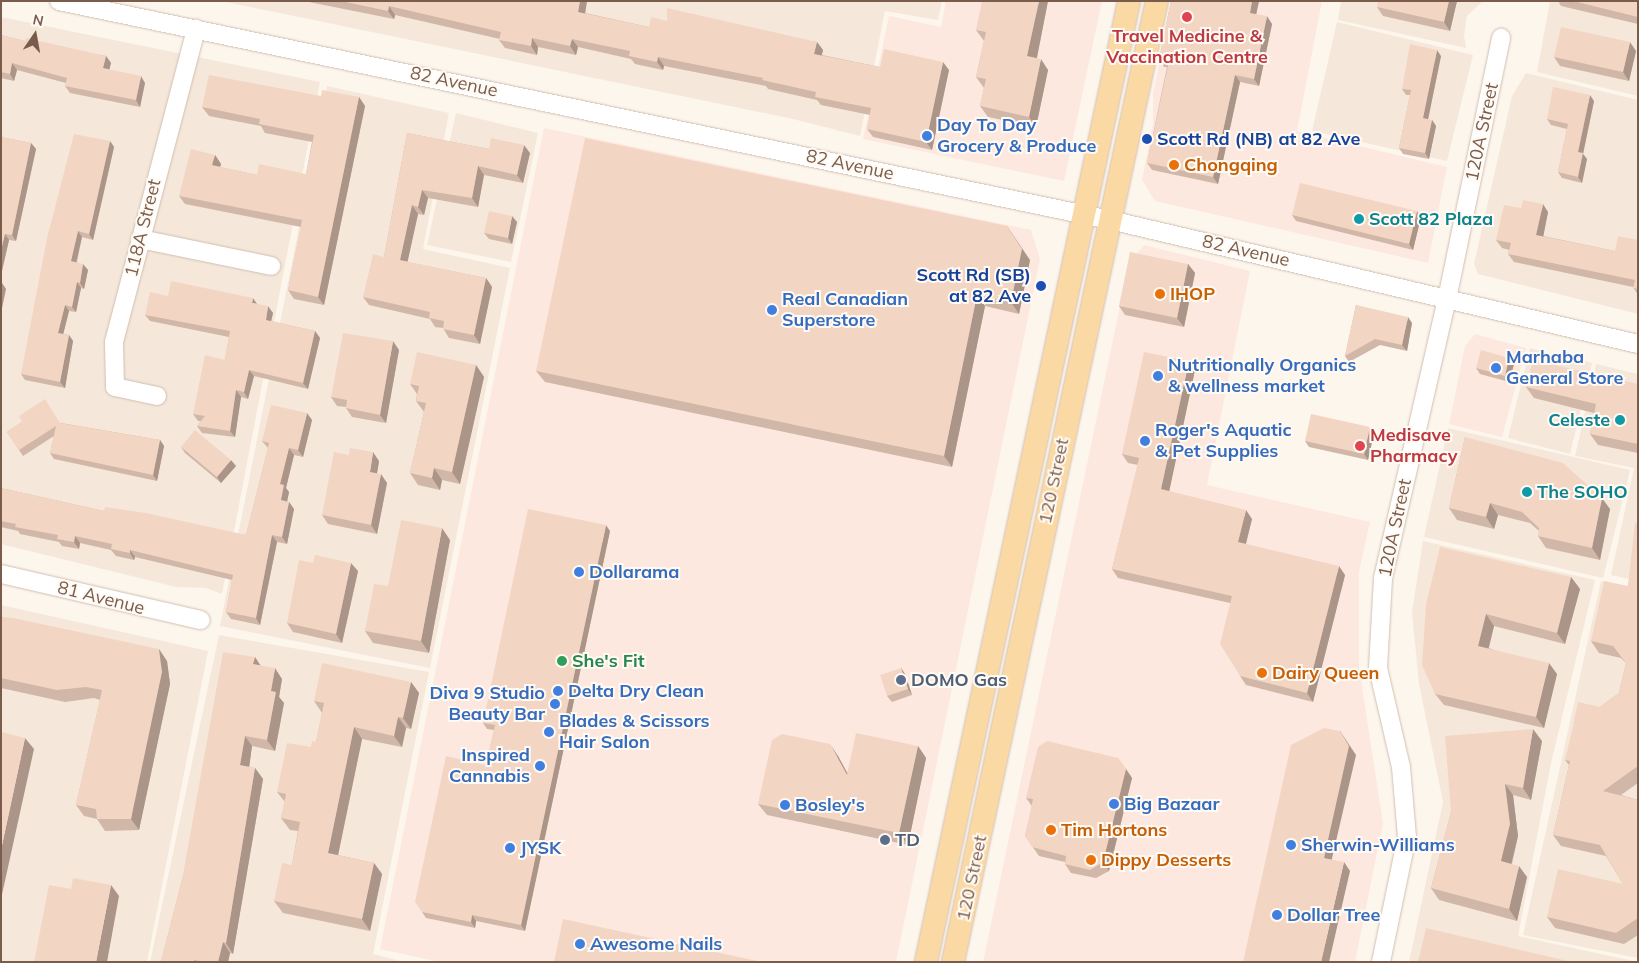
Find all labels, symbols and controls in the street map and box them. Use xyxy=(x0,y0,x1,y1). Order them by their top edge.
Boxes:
north arrow xyxy=(10,10,60,60)
text: N xyxy=(31,10,45,30)
marker: Travel Medicine & Vaccination Centre xyxy=(1180,10,1194,24)
place label: Travel Medicine & Vaccination Centre xyxy=(1106,26,1268,68)
street label: 82 Avenue xyxy=(408,62,500,102)
street label: 120A Street xyxy=(1461,81,1503,183)
place label: Day To Day Grocery & Produce xyxy=(937,115,1096,158)
place label: Scott Rd (NB) at 82 Ave xyxy=(1157,128,1360,150)
marker: Day To Day Grocery & Produce xyxy=(921,130,933,142)
marker: Scott Rd (NB) at 82 Ave xyxy=(1141,133,1153,145)
street label: 82 Avenue xyxy=(804,145,896,185)
place label: Chongqing xyxy=(1184,154,1278,176)
marker: Chongqing xyxy=(1168,159,1180,171)
street label: 118A Street xyxy=(120,177,166,279)
place label: Scott 82 Plaza xyxy=(1369,208,1493,230)
marker: Scott 82 Plaza xyxy=(1353,213,1365,225)
street label: 82 Avenue xyxy=(1200,230,1292,272)
place label: Scott Rd (SB) at 82 Ave xyxy=(917,265,1031,308)
marker: Scott Rd (SB) at 82 Ave xyxy=(1035,280,1047,292)
place label: IHOP xyxy=(1170,283,1215,305)
marker: IHOP xyxy=(1154,288,1166,300)
place label: Real Canadian Superstore xyxy=(782,289,908,332)
marker: Real Canadian Superstore xyxy=(766,304,778,316)
place label: Marhaba General Store xyxy=(1506,347,1623,389)
place label: Nutritionally Organics & wellness market xyxy=(1168,355,1356,398)
marker: Marhaba General Store xyxy=(1490,362,1502,374)
marker: Nutritionally Organics & wellness market xyxy=(1152,370,1164,382)
place label: Celeste xyxy=(1548,409,1610,431)
marker: Celeste xyxy=(1614,414,1626,426)
place label: Roger's Aquatic & Pet Supplies xyxy=(1155,420,1292,462)
place label: Medisave Pharmacy xyxy=(1370,425,1457,468)
marker: Roger's Aquatic & Pet Supplies xyxy=(1139,435,1151,447)
street label: 120 Street xyxy=(1034,436,1074,526)
marker: Medisave Pharmacy xyxy=(1354,440,1366,452)
street label: 120A Street xyxy=(1374,477,1416,579)
place label: The SOHO xyxy=(1537,481,1628,503)
marker: The SOHO xyxy=(1521,486,1533,498)
place label: Dollarama xyxy=(589,561,679,583)
marker: Dollarama xyxy=(573,566,585,578)
street label: 81 Avenue xyxy=(55,577,147,619)
place label: She's Fit xyxy=(572,650,644,672)
marker: She's Fit xyxy=(556,655,568,667)
place label: Dairy Queen xyxy=(1272,662,1379,684)
marker: Dairy Queen xyxy=(1256,667,1268,679)
place label: DOMO Gas xyxy=(911,669,1007,691)
marker: DOMO Gas xyxy=(895,674,907,686)
place label: Delta Dry Clean xyxy=(568,680,704,702)
place label: Diva 9 Studio Beauty Bar xyxy=(430,683,545,726)
marker: Delta Dry Clean xyxy=(552,685,564,697)
marker: Diva 9 Studio Beauty Bar xyxy=(549,698,561,710)
place label: Blades & Scissors Hair Salon xyxy=(559,711,710,754)
marker: Blades & Scissors Hair Salon xyxy=(543,726,555,738)
place label: Inspired Cannabis xyxy=(449,745,530,788)
marker: Inspired Cannabis xyxy=(534,760,546,772)
place label: Big Bazaar xyxy=(1124,793,1220,815)
place label: Bosley's xyxy=(795,794,865,816)
marker: Big Bazaar xyxy=(1108,798,1120,810)
marker: Bosley's xyxy=(779,799,791,811)
place label: Tim Hortons xyxy=(1061,819,1167,841)
marker: Tim Hortons xyxy=(1045,824,1057,836)
place label: TD xyxy=(895,829,920,851)
street label: 120 Street xyxy=(952,833,992,923)
marker: TD xyxy=(879,834,891,846)
place label: Sherwin-Williams xyxy=(1301,834,1455,856)
place label: JYSK xyxy=(520,837,561,859)
marker: Sherwin-Williams xyxy=(1285,839,1297,851)
marker: JYSK xyxy=(504,842,516,854)
place label: Dippy Desserts xyxy=(1101,849,1231,871)
marker: Dippy Desserts xyxy=(1085,854,1097,866)
place label: Dollar Tree xyxy=(1287,904,1380,926)
marker: Dollar Tree xyxy=(1271,909,1283,921)
place label: Awesome Nails xyxy=(590,933,722,955)
marker: Awesome Nails xyxy=(574,938,586,950)

